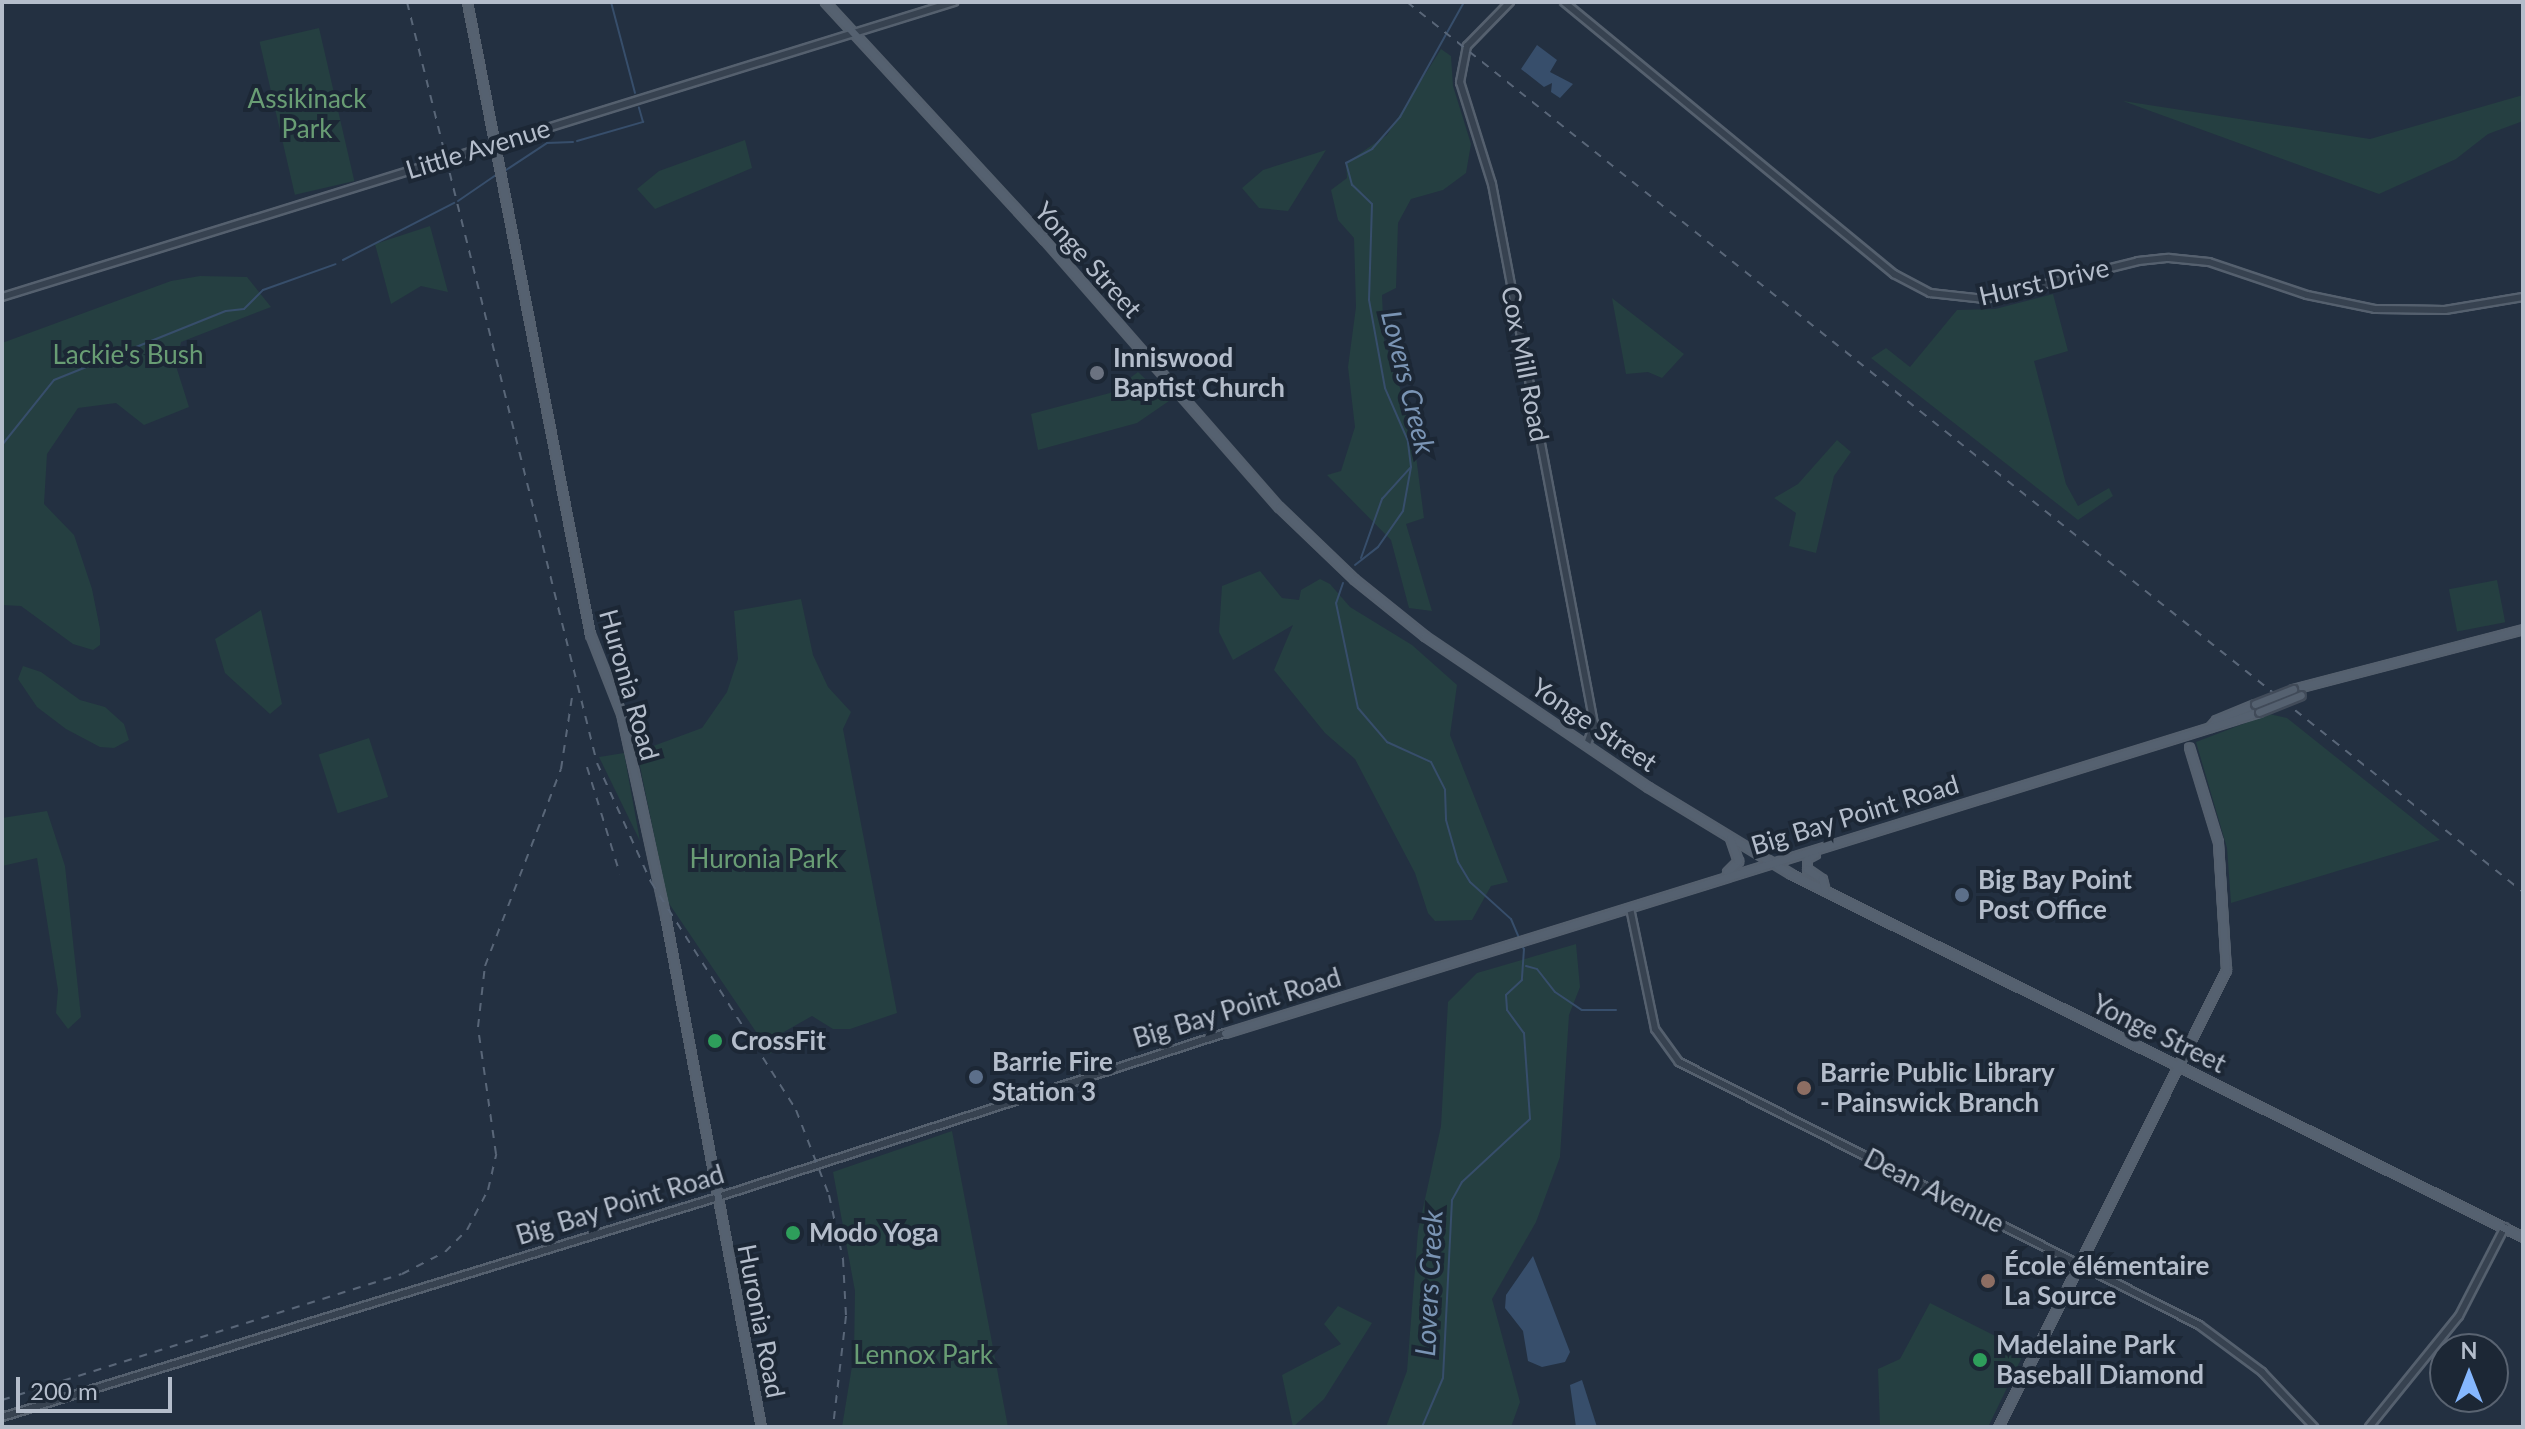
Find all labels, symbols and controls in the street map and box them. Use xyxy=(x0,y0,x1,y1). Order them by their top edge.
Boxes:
park label: Assikinack Park xyxy=(248,83,366,144)
street label: Little Avenue xyxy=(402,112,554,186)
street label: Yonge Street xyxy=(1028,196,1148,324)
street label: Hurst Drive xyxy=(1976,252,2112,312)
street label: Cox Mill Road xyxy=(1495,284,1555,444)
water label: Lovers Creek xyxy=(1375,307,1443,457)
park label: Lackie's Bush xyxy=(52,339,204,371)
place label: Inniswood Baptist Church xyxy=(1113,342,1285,404)
marker: Inniswood Baptist Church xyxy=(1088,364,1106,382)
street label: Huronia Road xyxy=(593,606,665,764)
street label: Yonge Street xyxy=(1525,672,1663,778)
street label: Big Bay Point Road xyxy=(1747,768,1963,862)
park label: Huronia Park xyxy=(690,843,838,875)
place label: Big Bay Point Post Office xyxy=(1978,864,2132,926)
marker: Big Bay Point Post Office xyxy=(1953,886,1971,904)
street label: Big Bay Point Road xyxy=(1129,961,1345,1055)
street label: Yonge Street xyxy=(2087,988,2231,1080)
place label: CrossFit xyxy=(731,1025,826,1057)
marker: CrossFit xyxy=(706,1032,724,1050)
place label: Barrie Fire Station 3 xyxy=(992,1046,1113,1108)
place label: Barrie Public Library - Painswick Branch xyxy=(1820,1057,2055,1118)
marker: Barrie Fire Station 3 xyxy=(967,1068,985,1086)
marker: Barrie Public Library - Painswick Branch xyxy=(1795,1079,1813,1097)
street label: Dean Avenue xyxy=(1859,1142,2009,1240)
street label: Big Bay Point Road xyxy=(512,1158,728,1252)
water label: Lovers Creek xyxy=(1407,1209,1449,1357)
place label: Modo Yoga xyxy=(809,1217,940,1249)
marker: Modo Yoga xyxy=(784,1224,802,1242)
street label: Huronia Road xyxy=(731,1242,791,1400)
place label: École élémentaire La Source xyxy=(2004,1250,2209,1312)
marker: École élémentaire La Source xyxy=(1979,1272,1997,1290)
place label: Madelaine Park Baseball Diamond xyxy=(1996,1329,2204,1390)
north arrow xyxy=(2429,1333,2509,1413)
text: N xyxy=(2461,1337,2477,1364)
park label: Lennox Park xyxy=(853,1339,993,1371)
marker: Madelaine Park Baseball Diamond xyxy=(1971,1351,1989,1369)
scale bar xyxy=(20,1361,176,1411)
text: 200 m xyxy=(30,1376,98,1405)

